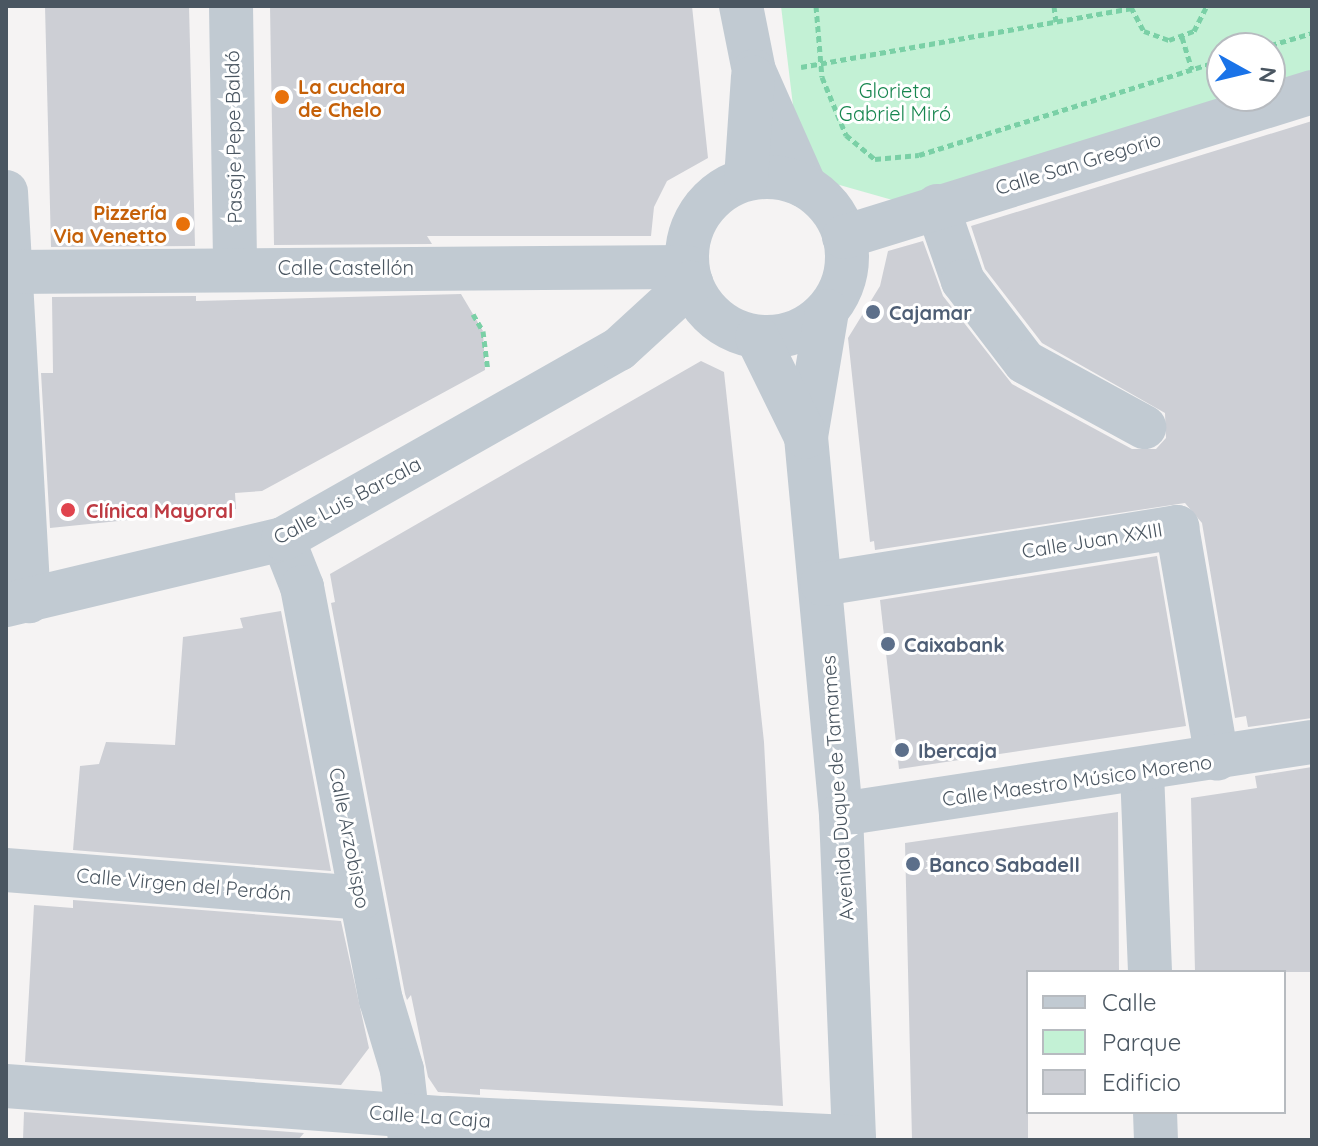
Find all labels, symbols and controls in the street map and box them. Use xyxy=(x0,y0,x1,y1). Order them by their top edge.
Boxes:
north arrow xyxy=(1206,32,1286,112)
street label: Pasaje Pepe Baldó xyxy=(219,50,247,224)
text: N xyxy=(1253,65,1283,85)
place label: La cuchara de Chelo xyxy=(298,74,405,121)
park label: Glorieta Gabriel Miró xyxy=(839,78,951,125)
marker: La cuchara de Chelo xyxy=(273,88,291,106)
street label: Calle San Gregorio xyxy=(992,126,1164,200)
place label: Pizzería Via Venetto xyxy=(53,200,167,247)
marker: Pizzería Via Venetto xyxy=(174,215,192,233)
street label: Calle Castellón xyxy=(278,255,414,279)
place label: Cajamar xyxy=(889,300,972,324)
marker: Cajamar xyxy=(864,303,882,321)
street label: Calle Luis Barcala xyxy=(269,451,425,549)
place label: Clínica Mayoral xyxy=(86,498,233,522)
marker: Clínica Mayoral xyxy=(57,499,79,521)
street label: Calle Juan XXIII xyxy=(1020,517,1164,563)
place label: Caixabank xyxy=(904,632,1005,656)
marker: Caixabank xyxy=(879,635,897,653)
street label: Avenida Duque de Tamames xyxy=(816,654,858,922)
place label: Ibercaja xyxy=(918,738,997,762)
marker: Ibercaja xyxy=(893,741,911,759)
street label: Calle Maestro Músico Moreno xyxy=(941,749,1213,811)
street label: Calle Arzobispo xyxy=(325,766,375,910)
place label: Banco Sabadell xyxy=(929,852,1080,876)
marker: Banco Sabadell xyxy=(904,855,922,873)
street label: Calle Virgen del Perdón xyxy=(75,863,293,905)
legend xyxy=(1026,970,1286,1114)
text: Calle xyxy=(1102,987,1157,1017)
text: Parque xyxy=(1102,1027,1181,1057)
text: Edificio xyxy=(1102,1067,1181,1097)
street label: Calle La Caja xyxy=(368,1100,492,1132)

